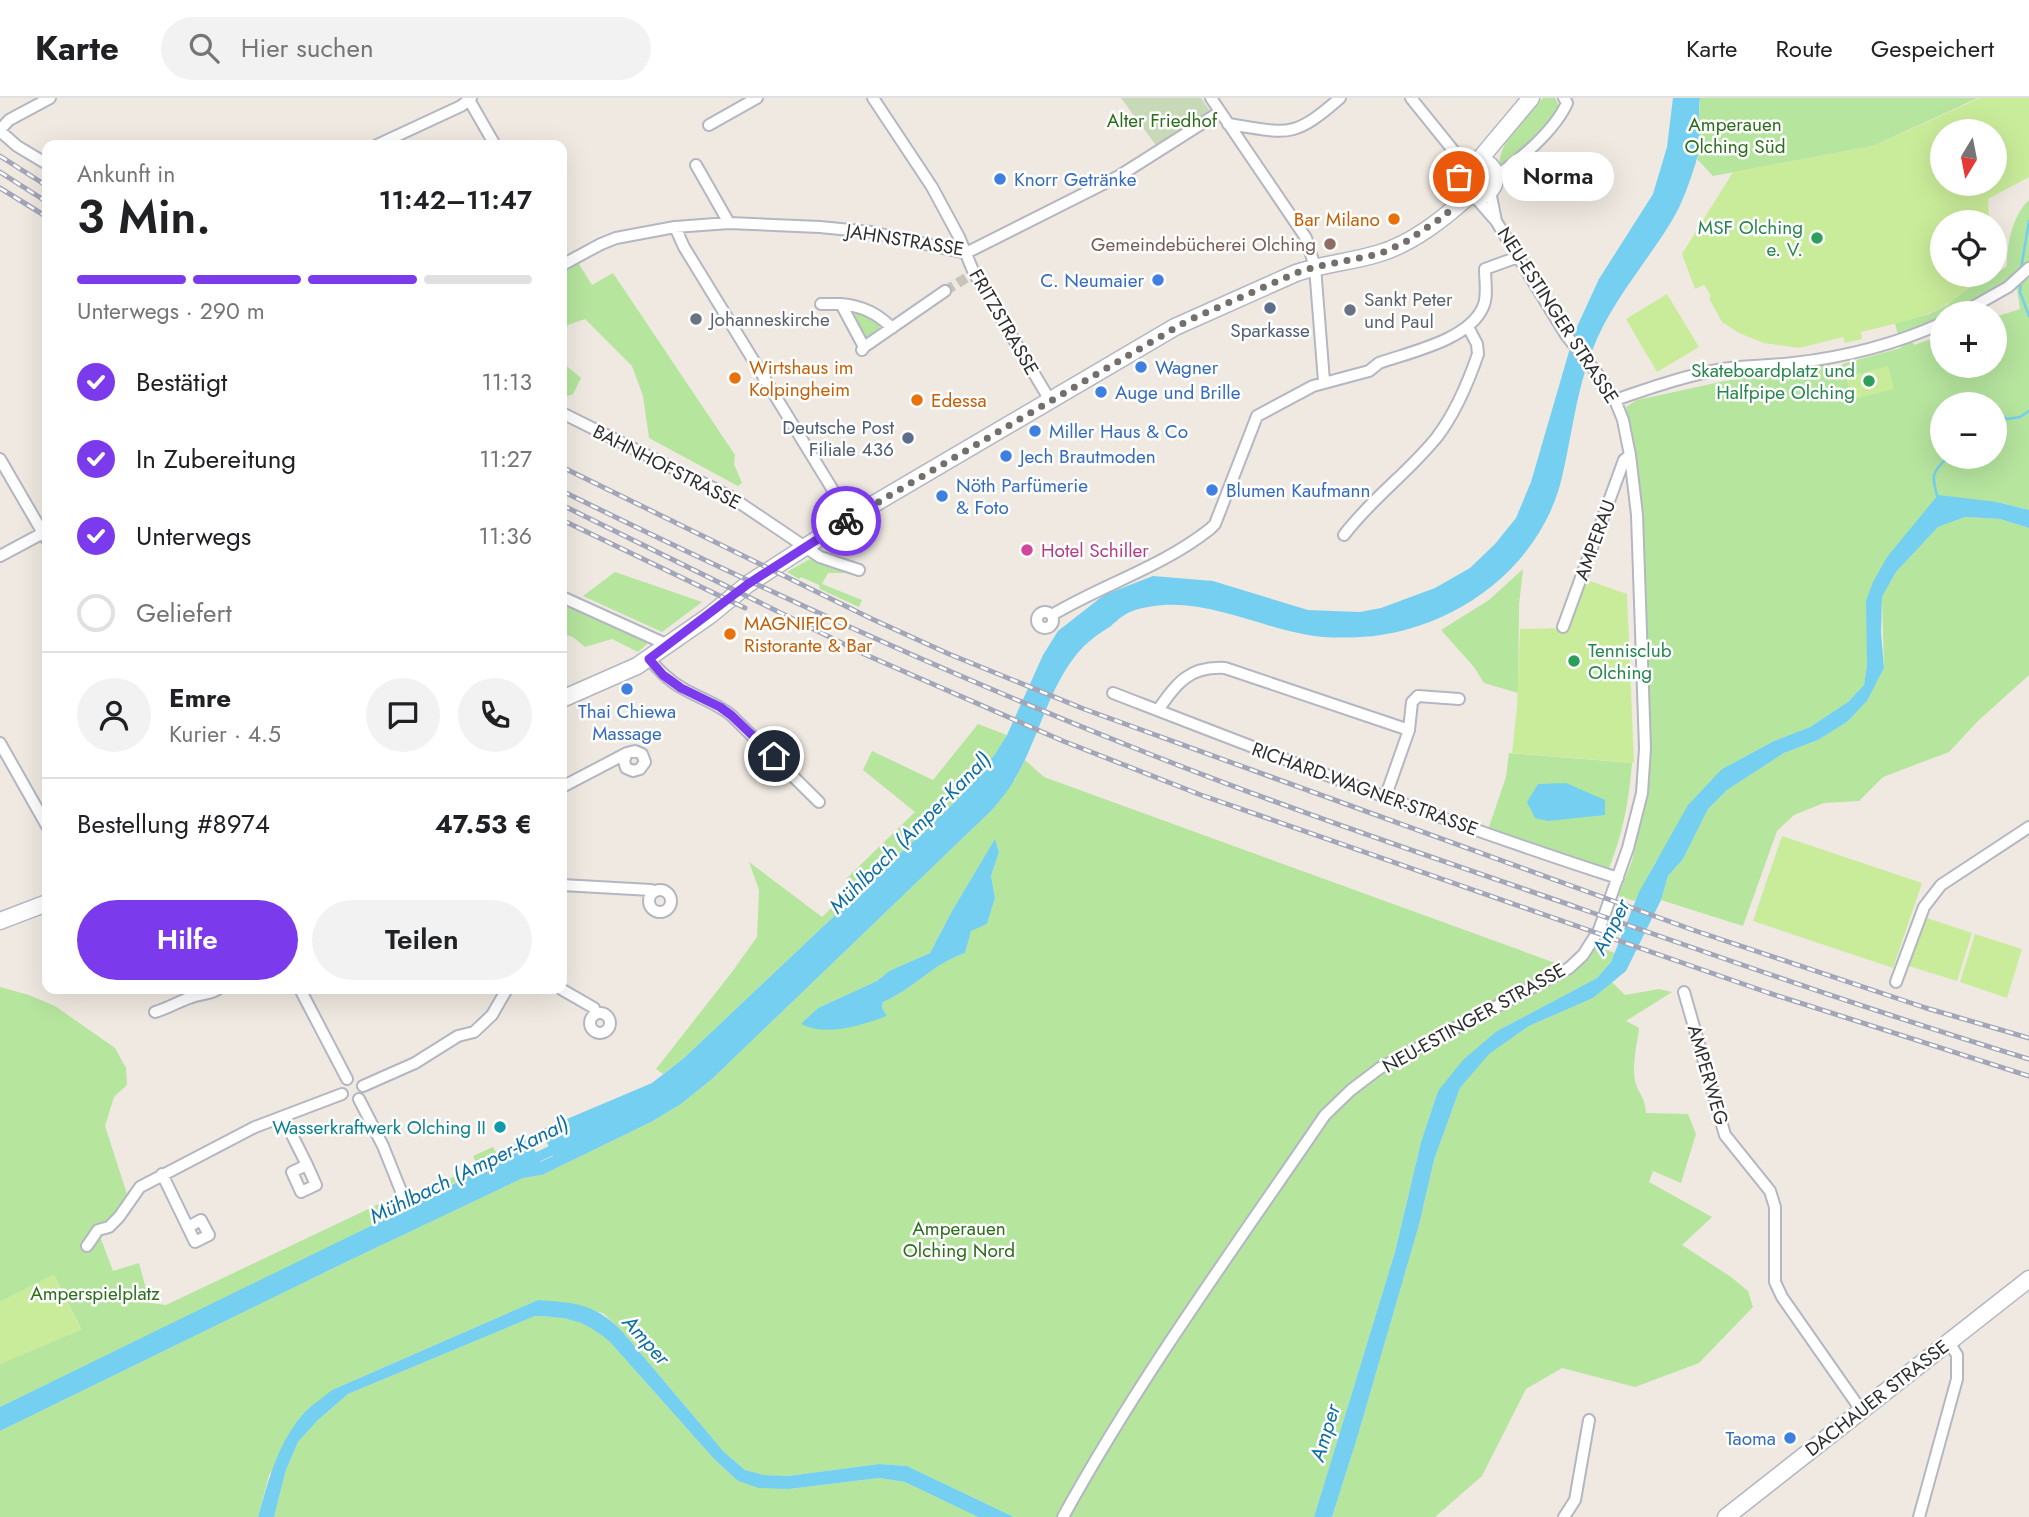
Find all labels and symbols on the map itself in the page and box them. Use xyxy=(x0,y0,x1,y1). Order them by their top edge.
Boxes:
park label: Alter Friedhof xyxy=(1107,107,1218,134)
park label: Amperauen Olching Süd xyxy=(1684,111,1786,160)
north arrow xyxy=(1930,119,2007,196)
pin xyxy=(1429,147,1489,207)
callout: Norma xyxy=(1501,153,1613,202)
place label: Knorr Getränke xyxy=(1014,166,1137,193)
marker: Knorr Getränke xyxy=(992,171,1008,187)
place label: Bar Milano xyxy=(1294,206,1380,233)
marker: Bar Milano xyxy=(1386,211,1402,227)
place label: MSF Olching e. V. xyxy=(1698,214,1803,263)
street label: JAHNSTRASSE xyxy=(841,217,966,263)
street label: NEU-ESTINGER STRASSE xyxy=(1491,222,1625,408)
marker: MSF Olching e. V. xyxy=(1809,230,1825,246)
place label: Gemeindebücherei Olching xyxy=(1091,231,1316,258)
marker: Gemeindebücherei Olching xyxy=(1322,236,1338,252)
street label: FRITZSTRASSE xyxy=(963,264,1045,380)
place label: C. Neumaier xyxy=(1040,267,1144,294)
marker: C. Neumaier xyxy=(1150,272,1166,288)
place label: Sankt Peter und Paul xyxy=(1364,286,1453,335)
marker: Sparkasse xyxy=(1262,300,1278,316)
marker: Sankt Peter und Paul xyxy=(1342,302,1358,318)
place label: Johanneskirche xyxy=(707,306,830,333)
marker: Johanneskirche xyxy=(688,311,704,327)
place label: Sparkasse xyxy=(1230,317,1310,344)
place label: Wirtshaus im Kolpingheim xyxy=(749,354,854,403)
place label: Wagner xyxy=(1155,354,1219,381)
place label: Skateboardplatz und Halfpipe Olching xyxy=(1691,357,1855,406)
marker: Wagner xyxy=(1133,359,1149,375)
marker: Wirtshaus im Kolpingheim xyxy=(727,370,743,386)
marker: Skateboardplatz und Halfpipe Olching xyxy=(1861,373,1877,389)
place label: Auge und Brille xyxy=(1115,379,1241,406)
marker: Auge und Brille xyxy=(1093,384,1109,400)
place label: Edessa xyxy=(931,387,987,414)
marker: Edessa xyxy=(909,392,925,408)
place label: Deutsche Post Filiale 436 xyxy=(782,414,894,463)
street label: BAHNHOFSTRASSE xyxy=(588,418,746,516)
place label: Miller Haus & Co xyxy=(1049,418,1188,445)
marker: Miller Haus & Co xyxy=(1027,423,1043,439)
marker: Deutsche Post Filiale 436 xyxy=(900,430,916,446)
place label: Jech Brautmoden xyxy=(1017,443,1156,470)
marker: Jech Brautmoden xyxy=(998,448,1014,464)
place label: Nöth Parfümerie & Foto xyxy=(956,472,1088,521)
place label: Blumen Kaufmann xyxy=(1226,477,1370,504)
marker: Blumen Kaufmann xyxy=(1204,482,1220,498)
courier xyxy=(811,486,881,556)
marker: Nöth Parfümerie & Foto xyxy=(934,488,950,504)
street label: AMPERAU xyxy=(1568,496,1622,584)
place label: Hotel Schiller xyxy=(1041,537,1149,564)
marker: Hotel Schiller xyxy=(1019,542,1035,558)
place label: MAGNIFICO Ristorante & Bar xyxy=(744,610,873,659)
marker: MAGNIFICO Ristorante & Bar xyxy=(722,626,738,642)
place label: Tennisclub Olching xyxy=(1588,637,1672,686)
marker: Tennisclub Olching xyxy=(1566,653,1582,669)
marker: Thai Chiewa Massage xyxy=(619,681,635,697)
place label: Thai Chiewa Massage xyxy=(578,698,676,747)
pin xyxy=(744,726,804,786)
street label: RICHARD-WAGNER-STRASSE xyxy=(1248,735,1482,843)
water label: Mühlbach (Amper-Kanal) xyxy=(822,745,998,921)
water label: Amper xyxy=(1584,893,1638,961)
street label: NEU-ESTINGER STRASSE xyxy=(1378,956,1570,1080)
street label: AMPERWEG xyxy=(1681,1022,1735,1128)
water label: Mühlbach (Amper-Kanal) xyxy=(364,1109,574,1231)
place label: Wasserkraftwerk Olching II xyxy=(272,1114,486,1141)
marker: Wasserkraftwerk Olching II xyxy=(492,1119,508,1135)
park label: Amperauen Olching Nord xyxy=(903,1215,1015,1264)
park label: Amperspielplatz xyxy=(30,1280,160,1307)
water label: Amper xyxy=(615,1308,677,1372)
street label: DACHAUER STRASSE xyxy=(1799,1333,1955,1463)
water label: Amper xyxy=(1302,1400,1348,1466)
place label: Taoma xyxy=(1726,1425,1776,1452)
marker: Taoma xyxy=(1782,1430,1798,1446)

